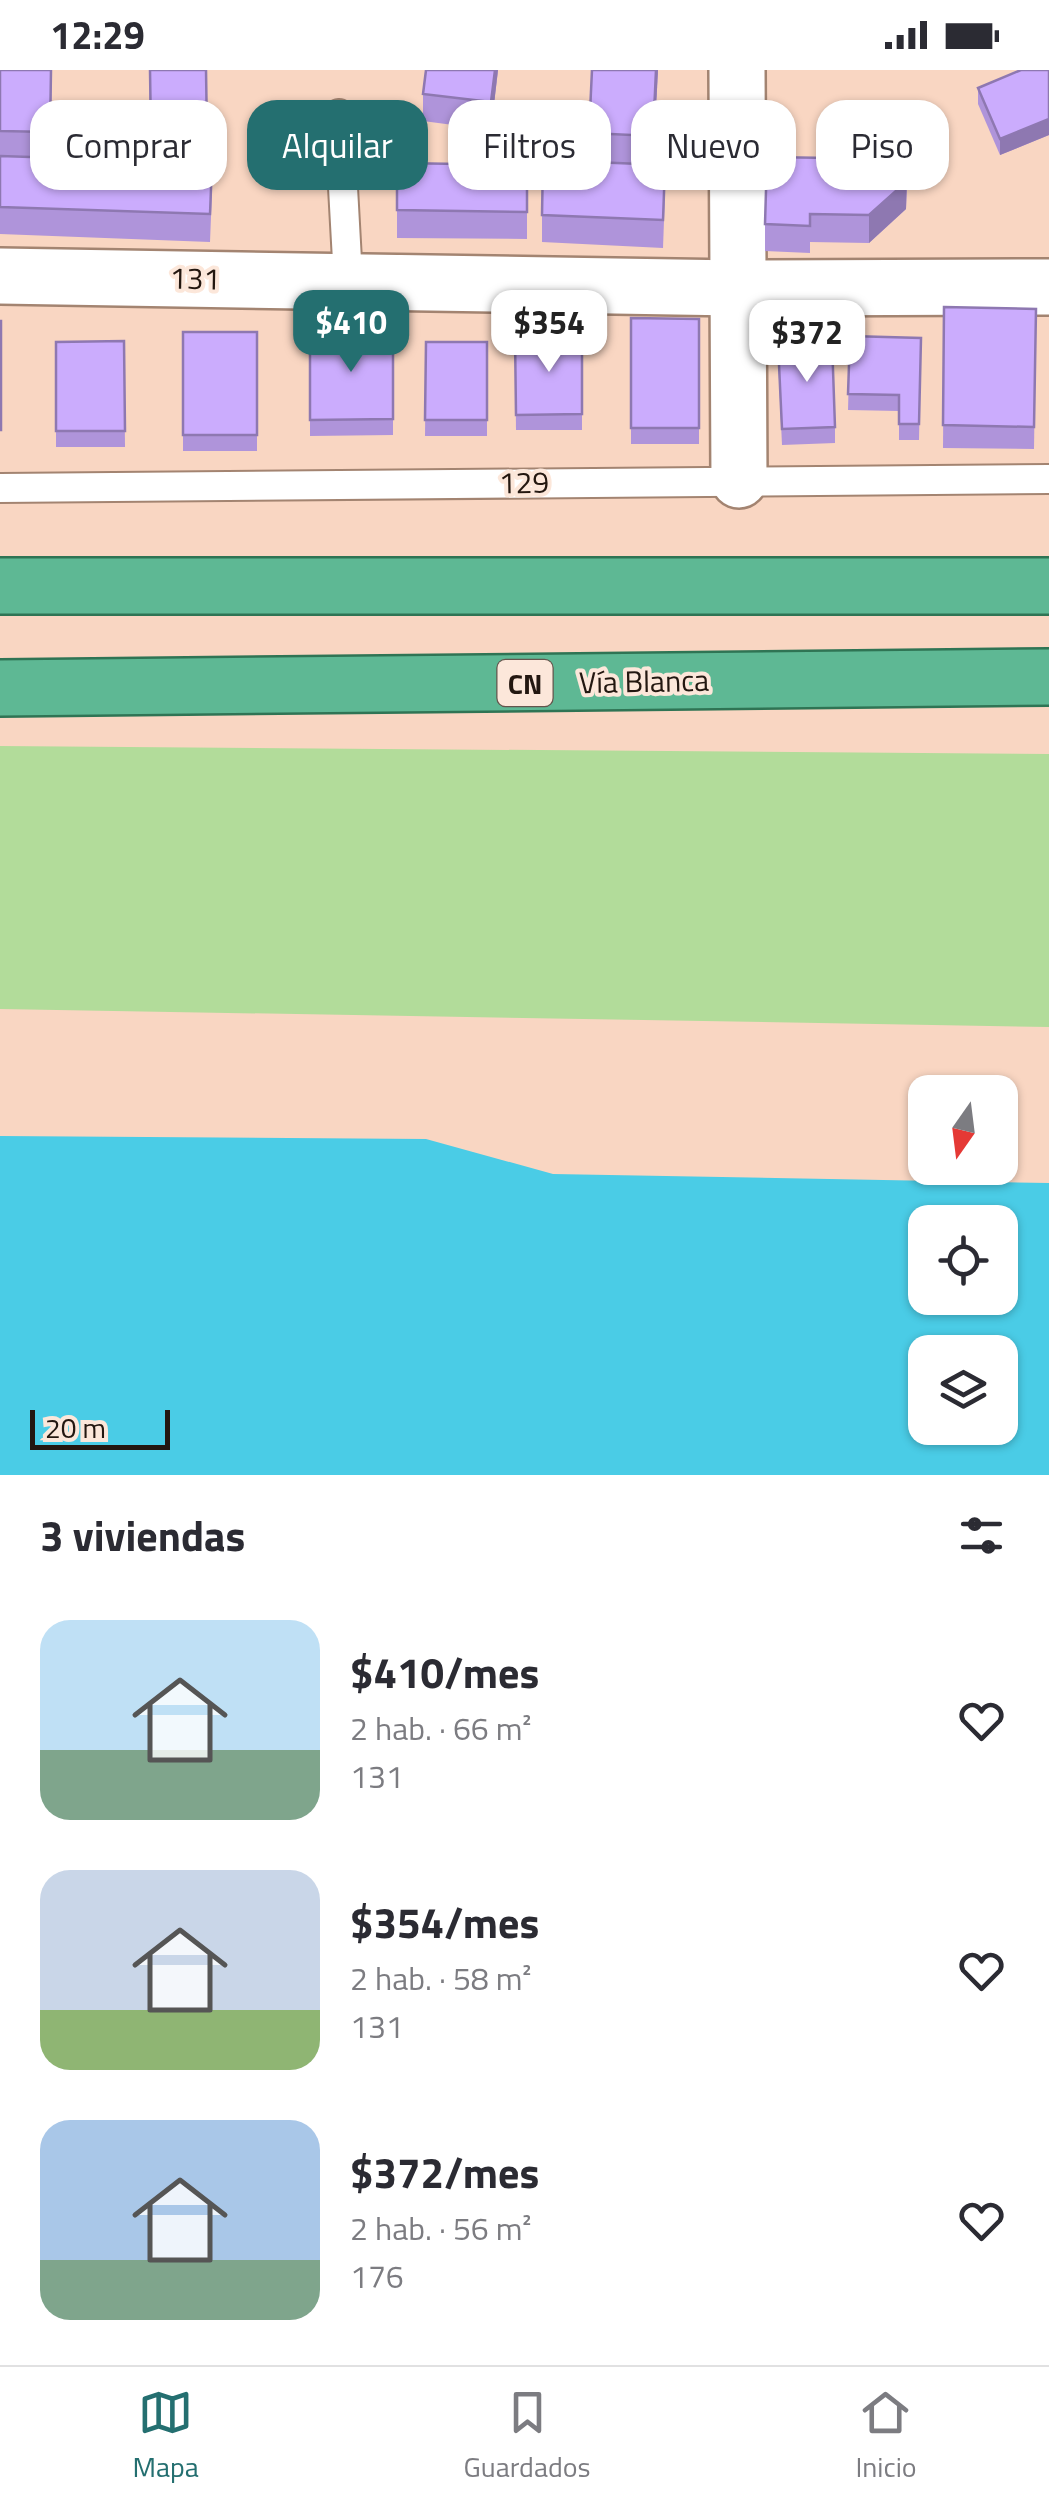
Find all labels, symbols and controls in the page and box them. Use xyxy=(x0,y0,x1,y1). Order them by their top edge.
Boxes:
text: 12:29 xyxy=(50,6,145,64)
chip: Comprar xyxy=(30,100,227,190)
chip: Alquilar xyxy=(247,100,428,190)
chip: Filtros xyxy=(448,100,611,190)
chip: Nuevo xyxy=(631,100,796,190)
chip: Piso xyxy=(816,100,949,190)
street label: 131 xyxy=(169,255,221,301)
pin: $410 xyxy=(292,290,410,375)
pin: $354 xyxy=(490,290,608,375)
text: $410 xyxy=(315,298,387,346)
text: $354 xyxy=(513,298,585,346)
pin: $372 xyxy=(748,300,866,385)
text: $372 xyxy=(771,308,843,356)
street label: 129 xyxy=(498,459,550,505)
street label: Vía Blanca xyxy=(578,657,710,705)
road number: CN xyxy=(498,660,552,706)
north arrow xyxy=(908,1075,1018,1185)
map controls xyxy=(908,1075,1018,1445)
button: locate xyxy=(908,1205,1018,1315)
button: layers xyxy=(908,1335,1018,1445)
scale bar xyxy=(30,1405,170,1450)
text: 20 m xyxy=(45,1406,106,1449)
text: 3 viviendas xyxy=(40,1503,245,1567)
icon: filters xyxy=(954,1508,1009,1563)
text: $410/mes xyxy=(350,1640,539,1704)
icon: home xyxy=(120,1660,240,1780)
icon: heart xyxy=(954,1693,1009,1748)
text: 2 hab. · 66 m² xyxy=(350,1704,532,1752)
text: 131 xyxy=(350,1752,404,1800)
text: $354/mes xyxy=(350,1890,539,1954)
icon: home xyxy=(120,1910,240,2030)
icon: heart xyxy=(954,1943,1009,1998)
text: 2 hab. · 58 m² xyxy=(350,1954,532,2002)
text: 131 xyxy=(350,2002,404,2050)
text: $372/mes xyxy=(350,2140,539,2204)
icon: home xyxy=(120,2160,240,2280)
icon: heart xyxy=(954,2193,1009,2248)
text: 2 hab. · 56 m² xyxy=(350,2204,532,2252)
text: 176 xyxy=(350,2252,404,2300)
tab: Mapa xyxy=(132,2385,199,2488)
tab: Guardados xyxy=(464,2385,591,2488)
tab: Inicio xyxy=(855,2385,917,2488)

